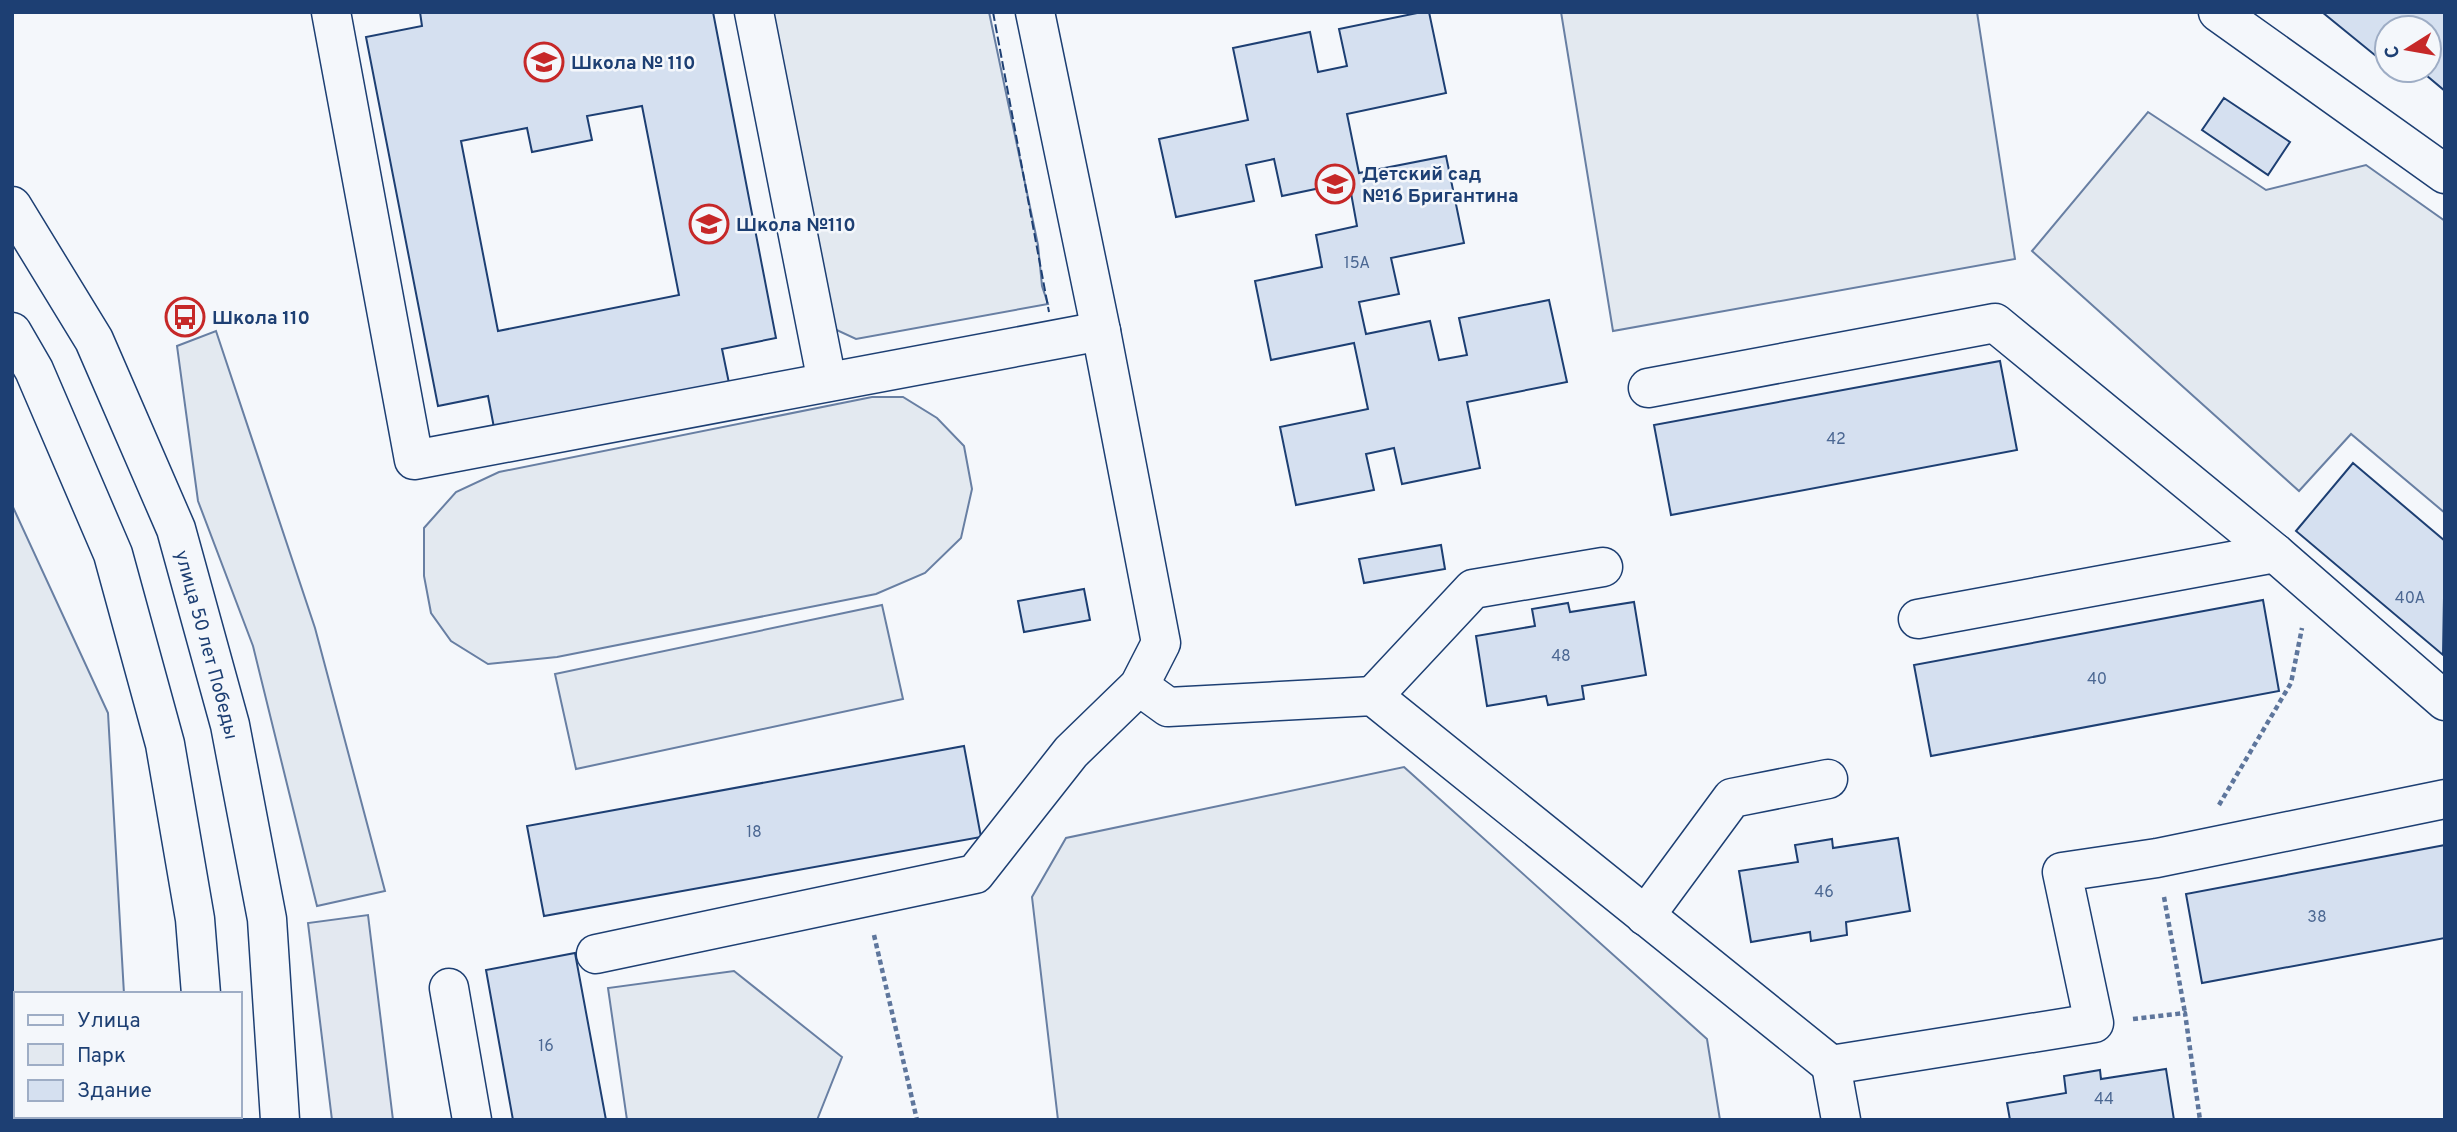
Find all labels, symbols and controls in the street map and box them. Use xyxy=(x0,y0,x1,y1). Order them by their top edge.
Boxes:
north arrow xyxy=(2373,14,2443,84)
school or university icon: Школа № 110 xyxy=(523,41,565,83)
text: С xyxy=(2380,44,2406,60)
place label: Школа № 110 xyxy=(571,52,696,76)
school or university icon: Детский сад №16 Бригантина xyxy=(1314,163,1356,205)
place label: Детский сад №16 Бригантина xyxy=(1362,163,1519,209)
school or university icon: Школа №110 xyxy=(688,203,730,245)
place label: Школа №110 xyxy=(736,214,856,238)
house number: 15А xyxy=(1344,254,1370,274)
bus stop icon: Школа 110 xyxy=(164,296,206,338)
place label: Школа 110 xyxy=(212,307,310,331)
house number: 42 xyxy=(1826,430,1846,450)
street label: улица 50 лет Победы xyxy=(168,548,242,742)
house number: 40А xyxy=(2395,589,2425,609)
house number: 48 xyxy=(1551,647,1571,667)
house number: 40 xyxy=(2087,670,2107,690)
house number: 18 xyxy=(746,823,762,843)
house number: 46 xyxy=(1814,883,1834,903)
house number: 38 xyxy=(2307,908,2327,928)
legend xyxy=(14,992,242,1118)
text: Улица xyxy=(77,1008,141,1035)
house number: 16 xyxy=(538,1037,554,1057)
text: Парк xyxy=(77,1043,126,1070)
text: Здание xyxy=(77,1078,152,1105)
house number: 44 xyxy=(2094,1090,2114,1110)

